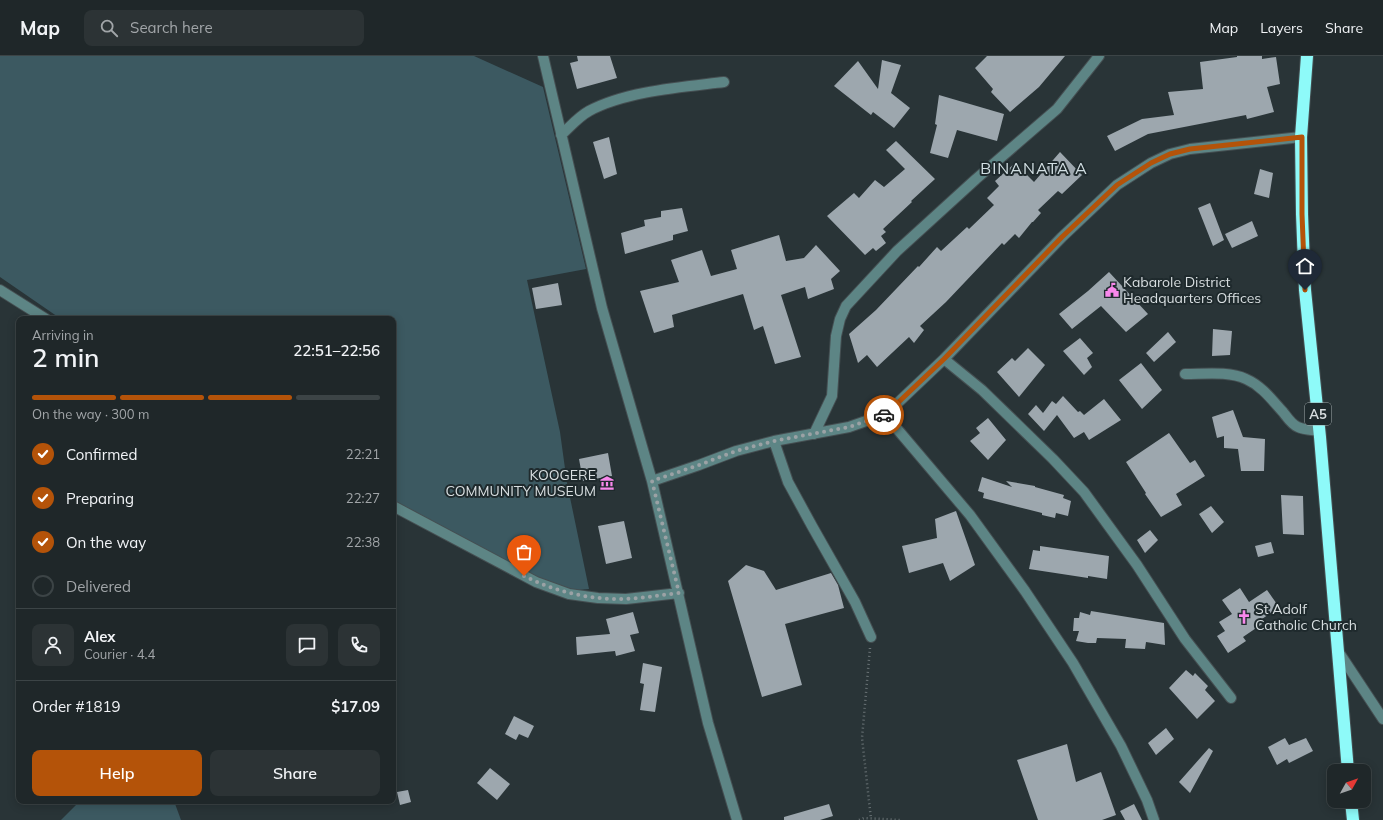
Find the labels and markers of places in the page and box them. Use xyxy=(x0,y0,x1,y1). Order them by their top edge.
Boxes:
pin xyxy=(1288,249,1322,290)
place label: Kabarole District Headquarters Offices xyxy=(1123,273,1261,307)
public building icon: Kabarole District Headquarters Offices xyxy=(1104,282,1120,298)
place label: KOOGERE COMMUNITY MUSEUM xyxy=(445,466,596,500)
museum icon: KOOGERE COMMUNITY MUSEUM xyxy=(599,475,615,491)
pin xyxy=(507,535,541,576)
place label: St Adolf Catholic Church xyxy=(1255,600,1357,634)
church icon: St Adolf Catholic Church xyxy=(1236,609,1252,625)

